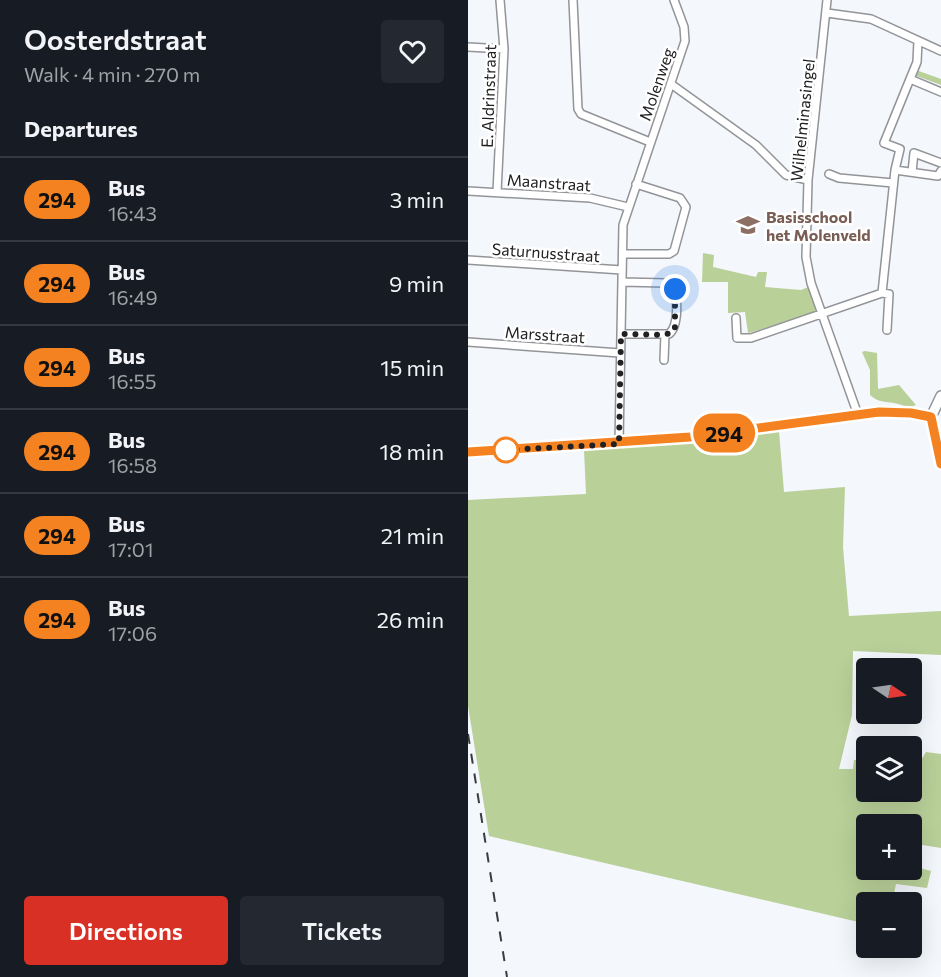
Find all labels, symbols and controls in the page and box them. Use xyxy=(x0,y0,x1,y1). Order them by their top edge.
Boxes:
button: heart xyxy=(381,20,444,83)
text: Oosterdstraat xyxy=(24,22,207,56)
street label: E. Aldrinstraat xyxy=(477,43,499,148)
street label: Molenweg xyxy=(635,45,677,123)
street label: Wilhelminasingel xyxy=(786,58,818,182)
text: Walk · 4 min · 270 m xyxy=(24,62,200,86)
text: Departures xyxy=(24,115,138,142)
street label: Maanstraat xyxy=(506,170,592,194)
text: Bus xyxy=(108,174,145,201)
text: 3 min xyxy=(390,186,444,213)
text: 294 xyxy=(38,187,76,212)
text: 16:43 xyxy=(108,201,157,225)
place label: Basisschool het Molenveld xyxy=(766,207,871,244)
school or university icon: Basisschool het Molenveld xyxy=(735,212,761,238)
street label: Saturnusstraat xyxy=(491,239,601,265)
text: Bus xyxy=(108,258,145,285)
text: 9 min xyxy=(389,270,444,297)
text: 294 xyxy=(38,271,76,296)
your location xyxy=(660,274,690,304)
text: 16:49 xyxy=(108,285,158,309)
street label: Marsstraat xyxy=(504,322,586,346)
text: Bus xyxy=(108,342,145,369)
text: 15 min xyxy=(380,354,444,381)
text: 294 xyxy=(38,355,76,380)
text: 16:55 xyxy=(108,369,156,393)
line badge: 294 xyxy=(690,414,758,452)
text: 294 xyxy=(705,421,743,446)
text: Bus xyxy=(108,426,145,453)
unlabelled marker xyxy=(493,437,519,463)
text: 18 min xyxy=(380,438,444,465)
text: 294 xyxy=(38,439,76,464)
text: 16:58 xyxy=(108,453,157,477)
text: Bus xyxy=(108,510,145,537)
text: 21 min xyxy=(381,522,444,549)
text: 294 xyxy=(38,523,76,548)
text: 17:01 xyxy=(108,537,153,561)
text: Bus xyxy=(108,594,145,621)
text: 26 min xyxy=(377,606,444,633)
text: 294 xyxy=(38,607,76,632)
text: 17:06 xyxy=(108,621,157,645)
north arrow xyxy=(856,658,922,724)
map controls xyxy=(856,658,922,958)
button: layers xyxy=(856,736,922,802)
button: + xyxy=(856,814,922,880)
button: − xyxy=(856,892,922,958)
button: Directions xyxy=(24,896,228,965)
button: Tickets xyxy=(240,896,444,965)

